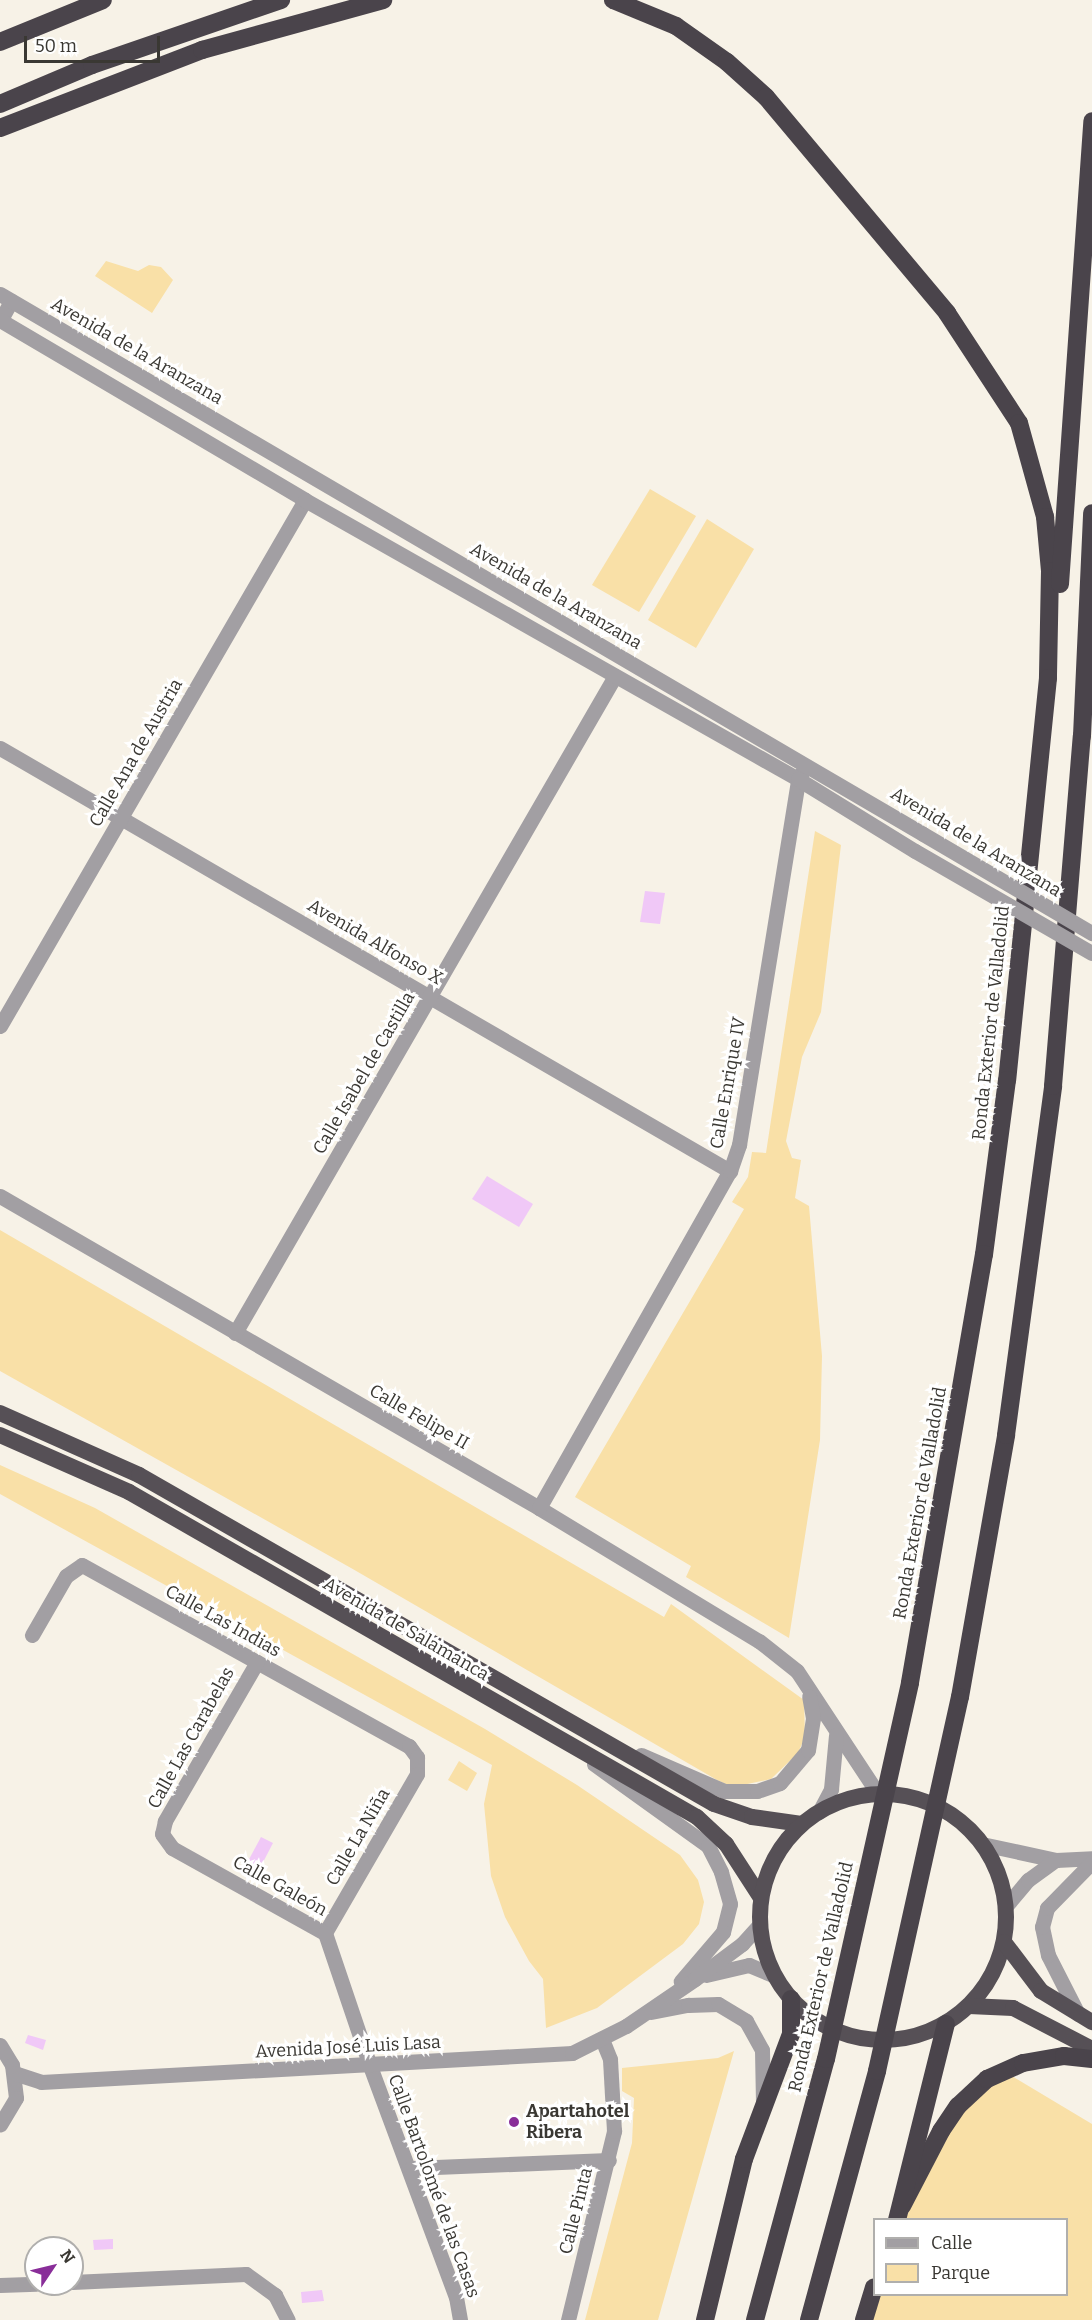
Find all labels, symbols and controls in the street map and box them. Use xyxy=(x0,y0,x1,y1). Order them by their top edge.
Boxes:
scale bar xyxy=(27,24,164,62)
text: 50 m xyxy=(35,35,77,57)
street label: Avenida de la Aranzana xyxy=(47,293,227,409)
street label: Avenida de la Aranzana xyxy=(466,538,646,654)
street label: Calle Ana de Austria xyxy=(85,675,187,831)
street label: Avenida de la Aranzana xyxy=(887,783,1065,901)
street label: Avenida Alfonso X xyxy=(304,895,446,989)
street label: Ronda Exterior de Valladolid xyxy=(968,905,1014,1141)
street label: Calle Isabel de Castilla xyxy=(309,988,419,1158)
street label: Calle Enrique IV xyxy=(706,1015,750,1151)
street label: Calle Felipe II xyxy=(365,1380,473,1454)
street label: Ronda Exterior de Valladolid xyxy=(889,1385,951,1621)
street label: Avenida de Salamanca xyxy=(319,1573,493,1685)
street label: Calle Las Indias xyxy=(162,1580,284,1662)
street label: Calle Las Carabelas xyxy=(143,1663,239,1813)
street label: Calle La Niña xyxy=(321,1784,395,1890)
street label: Calle Galeón xyxy=(229,1851,331,1921)
street label: Ronda Exterior de Valladolid xyxy=(784,1860,858,2094)
street label: Avenida José Luis Lasa xyxy=(255,2031,441,2063)
street label: Calle Bartolomé de las Casas xyxy=(384,2071,484,2301)
place label: Apartahotel Ribera xyxy=(526,2101,629,2144)
marker: Apartahotel Ribera xyxy=(507,2115,521,2129)
street label: Calle Pinta xyxy=(555,2166,597,2256)
legend xyxy=(873,2218,1068,2296)
text: Calle xyxy=(931,2232,972,2254)
north arrow xyxy=(24,2236,84,2296)
text: N xyxy=(56,2246,79,2267)
text: Parque xyxy=(931,2262,990,2284)

